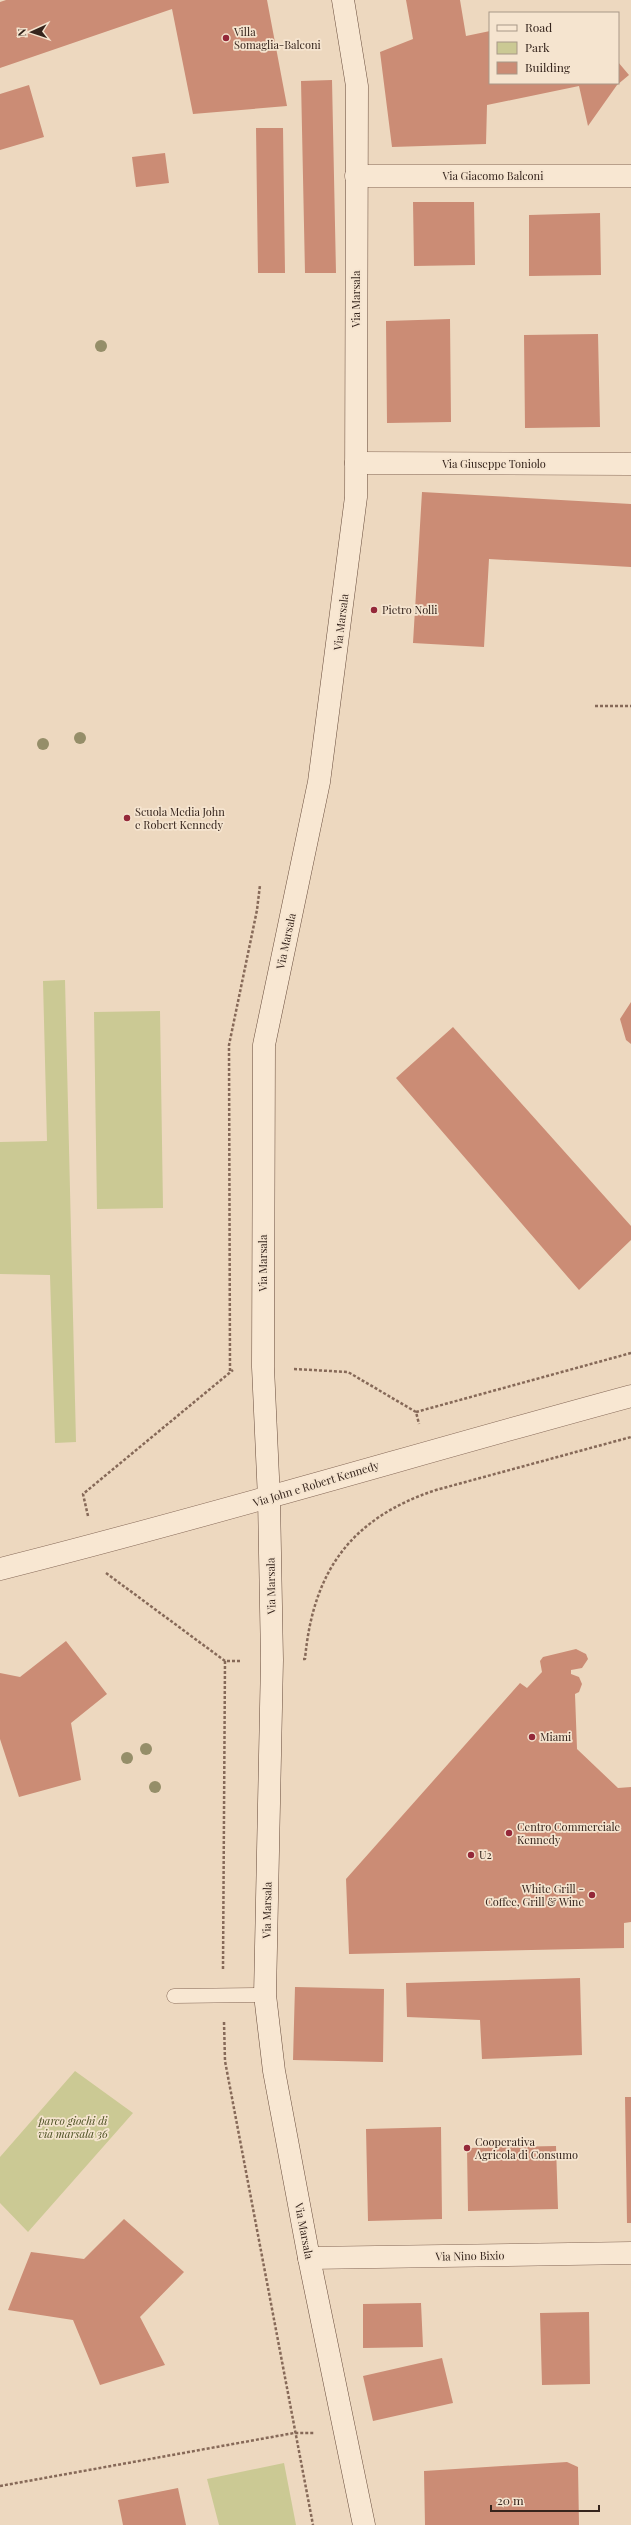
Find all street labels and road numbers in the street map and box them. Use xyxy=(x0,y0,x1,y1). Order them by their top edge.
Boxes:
street label: Via Giacomo Balconi xyxy=(442,168,543,183)
street label: Via Marsala xyxy=(348,270,363,328)
street label: Via Giuseppe Toniolo xyxy=(441,456,546,471)
street label: Via Marsala xyxy=(329,592,351,652)
street label: Via Marsala xyxy=(272,911,299,971)
street label: Via Marsala xyxy=(255,1234,270,1292)
street label: Via John e Robert Kennedy xyxy=(250,1457,381,1510)
street label: Via Marsala xyxy=(262,1557,279,1616)
street label: Via Marsala xyxy=(258,1881,275,1940)
street label: Via Marsala xyxy=(292,2201,317,2261)
street label: Via Nino Bixio xyxy=(434,2247,505,2264)

